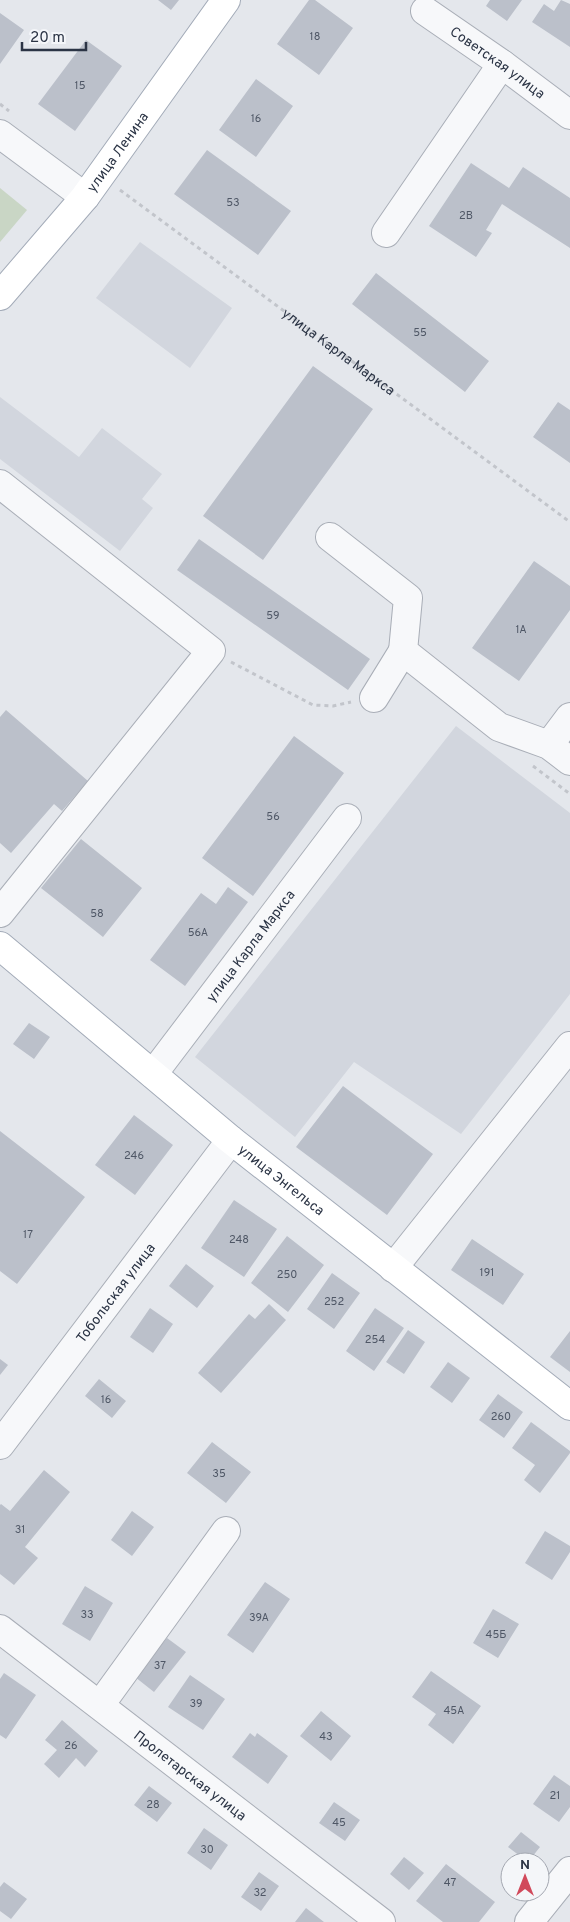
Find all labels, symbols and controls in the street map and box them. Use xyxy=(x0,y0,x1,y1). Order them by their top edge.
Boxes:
scale bar xyxy=(22,20,86,52)
street label: Советская улица xyxy=(446,24,548,103)
text: 20 m xyxy=(30,29,65,48)
house number: 18 xyxy=(310,30,320,44)
house number: 15 xyxy=(75,79,86,93)
street label: улица Ленина xyxy=(84,109,153,196)
house number: 16 xyxy=(251,112,261,126)
house number: 53 xyxy=(226,196,240,210)
house number: 2В xyxy=(459,209,473,223)
street label: улица Карла Маркса xyxy=(278,305,398,400)
house number: 55 xyxy=(413,326,427,340)
house number: 59 xyxy=(266,609,280,623)
house number: 1А xyxy=(515,623,527,637)
house number: 56 xyxy=(266,810,280,824)
street label: улица Карла Маркса xyxy=(204,887,299,1006)
house number: 58 xyxy=(90,907,104,921)
house number: 56А xyxy=(188,926,208,940)
street label: улица Энгельса xyxy=(234,1142,327,1220)
house number: 246 xyxy=(124,1149,144,1163)
house number: 17 xyxy=(23,1228,33,1242)
house number: 248 xyxy=(229,1233,249,1247)
street label: Тобольская улица xyxy=(73,1240,160,1347)
house number: 191 xyxy=(480,1266,494,1280)
house number: 250 xyxy=(277,1268,297,1282)
house number: 252 xyxy=(324,1295,344,1309)
house number: 254 xyxy=(365,1333,385,1347)
house number: 16 xyxy=(101,1393,111,1407)
house number: 260 xyxy=(491,1410,511,1424)
house number: 35 xyxy=(212,1467,226,1481)
house number: 31 xyxy=(15,1523,25,1537)
house number: 33 xyxy=(80,1608,94,1622)
house number: 39А xyxy=(249,1611,269,1625)
house number: 45Б xyxy=(486,1628,506,1642)
house number: 37 xyxy=(154,1659,166,1673)
house number: 39 xyxy=(190,1697,202,1711)
house number: 45А xyxy=(444,1704,464,1718)
street label: Пролетарская улица xyxy=(130,1728,249,1825)
house number: 43 xyxy=(319,1730,333,1744)
house number: 26 xyxy=(64,1739,78,1753)
house number: 21 xyxy=(550,1789,560,1803)
house number: 28 xyxy=(146,1798,160,1812)
house number: 45 xyxy=(332,1816,346,1830)
house number: 30 xyxy=(200,1843,214,1857)
north arrow xyxy=(500,1852,550,1902)
text: N xyxy=(520,1857,530,1874)
house number: 47 xyxy=(444,1876,456,1890)
house number: 32 xyxy=(253,1886,267,1900)

